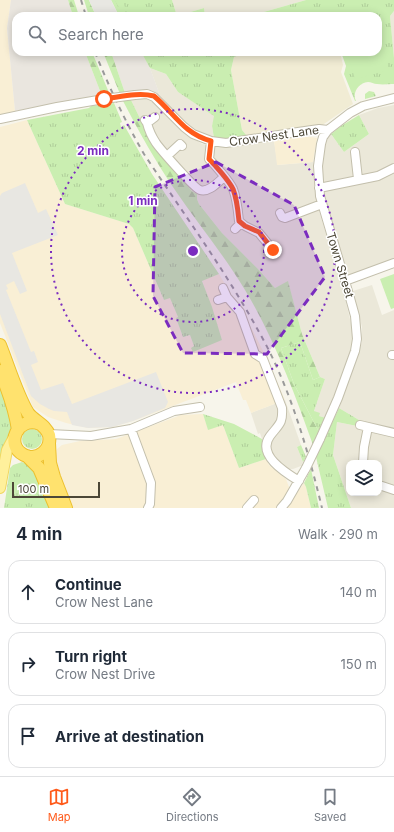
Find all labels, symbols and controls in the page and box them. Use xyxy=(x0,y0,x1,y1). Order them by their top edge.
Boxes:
search box xyxy=(12,12,382,56)
icon: search xyxy=(26,23,48,45)
text: Search here xyxy=(58,25,144,44)
route start xyxy=(95,90,113,108)
street label: Crow Nest Lane xyxy=(228,122,320,149)
text: 2 min xyxy=(77,143,109,158)
text: 1 min xyxy=(128,193,158,208)
street label: Town Street xyxy=(323,230,358,300)
route end xyxy=(264,241,282,259)
centre of rings xyxy=(186,244,200,258)
map controls xyxy=(346,460,382,496)
button: layers xyxy=(346,460,382,496)
scale bar xyxy=(12,480,100,499)
text: 100 m xyxy=(18,482,49,496)
text: 4 min xyxy=(16,524,62,544)
text: Walk · 290 m xyxy=(298,526,378,542)
text: Continue xyxy=(55,575,122,594)
icon: ahead xyxy=(17,581,39,603)
text: 140 m xyxy=(340,584,377,600)
text: Crow Nest Lane xyxy=(55,594,153,610)
text: Turn right xyxy=(55,647,127,666)
icon: right xyxy=(17,653,39,675)
text: 150 m xyxy=(341,656,377,672)
text: Crow Nest Drive xyxy=(55,666,155,682)
icon: arrive xyxy=(17,725,39,747)
text: Arrive at destination xyxy=(55,727,204,746)
tab: Map xyxy=(48,786,71,824)
tab: Directions xyxy=(166,786,219,824)
tab: Saved xyxy=(314,786,346,824)

